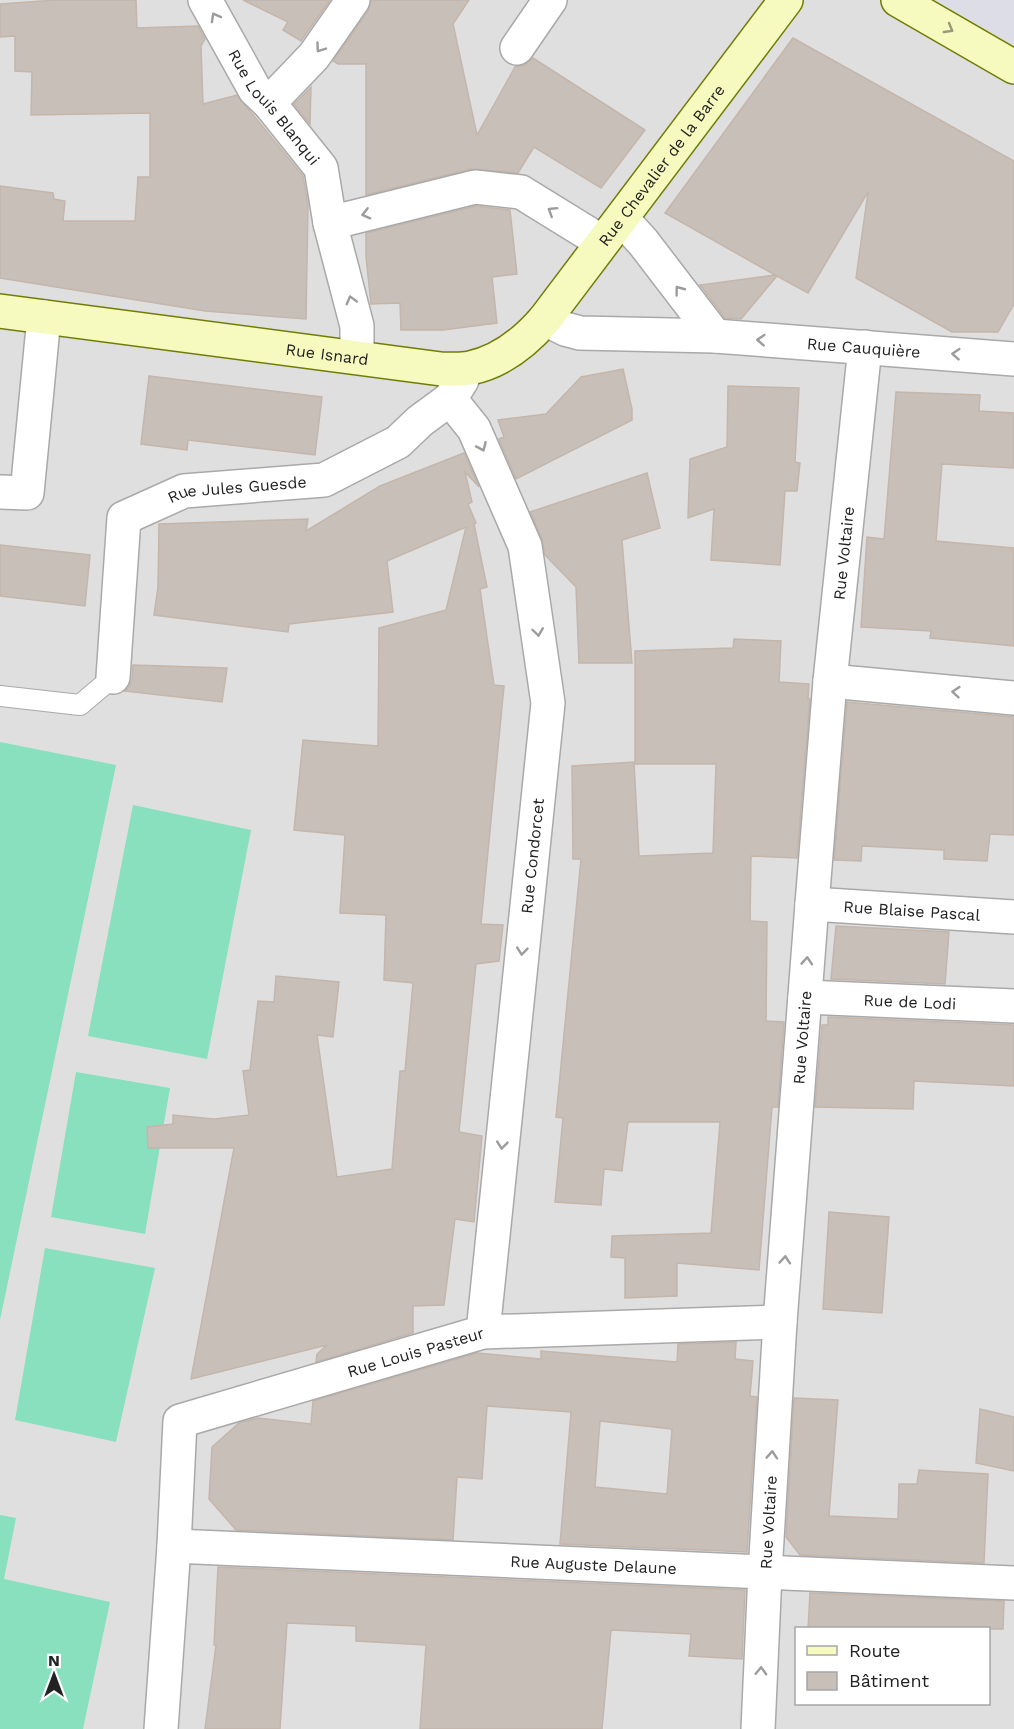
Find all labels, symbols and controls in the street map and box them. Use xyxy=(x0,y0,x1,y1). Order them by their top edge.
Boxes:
one-way arrow xyxy=(211,13,222,23)
one-way arrow xyxy=(943,22,953,33)
one-way arrow xyxy=(316,41,327,52)
street label: Rue Louis Blanqui xyxy=(224,46,324,169)
street label: Rue Chevalier de la Barre xyxy=(595,81,729,250)
one-way arrow xyxy=(362,206,372,219)
one-way arrow xyxy=(548,208,559,219)
one-way arrow xyxy=(676,285,687,296)
one-way arrow xyxy=(345,295,358,305)
one-way arrow xyxy=(757,334,766,347)
street label: Rue Cauquière xyxy=(806,334,921,362)
street label: Rue Isnard xyxy=(285,340,370,369)
one-way arrow xyxy=(951,348,960,361)
one-way arrow xyxy=(475,441,487,452)
street label: Rue Jules Guesde xyxy=(165,472,307,507)
street label: Rue Voltaire xyxy=(830,506,858,601)
one-way arrow xyxy=(531,627,544,637)
one-way arrow xyxy=(951,686,960,699)
street label: Rue Condorcet xyxy=(517,797,548,915)
street label: Rue Blaise Pascal xyxy=(843,897,981,925)
one-way arrow xyxy=(516,947,529,956)
one-way arrow xyxy=(801,957,814,966)
street label: Rue Voltaire xyxy=(789,990,815,1085)
street label: Rue de Lodi xyxy=(863,991,957,1014)
one-way arrow xyxy=(496,1141,509,1150)
one-way arrow xyxy=(778,1256,791,1265)
street label: Rue Louis Pasteur xyxy=(345,1323,487,1381)
one-way arrow xyxy=(766,1450,779,1459)
street label: Rue Voltaire xyxy=(756,1475,781,1570)
street label: Rue Auguste Delaune xyxy=(510,1552,677,1578)
legend xyxy=(795,1627,990,1705)
text: Route xyxy=(849,1640,901,1661)
north arrow xyxy=(24,1645,84,1705)
text: N xyxy=(48,1651,60,1670)
one-way arrow xyxy=(754,1666,767,1675)
text: Bâtiment xyxy=(849,1670,929,1691)

